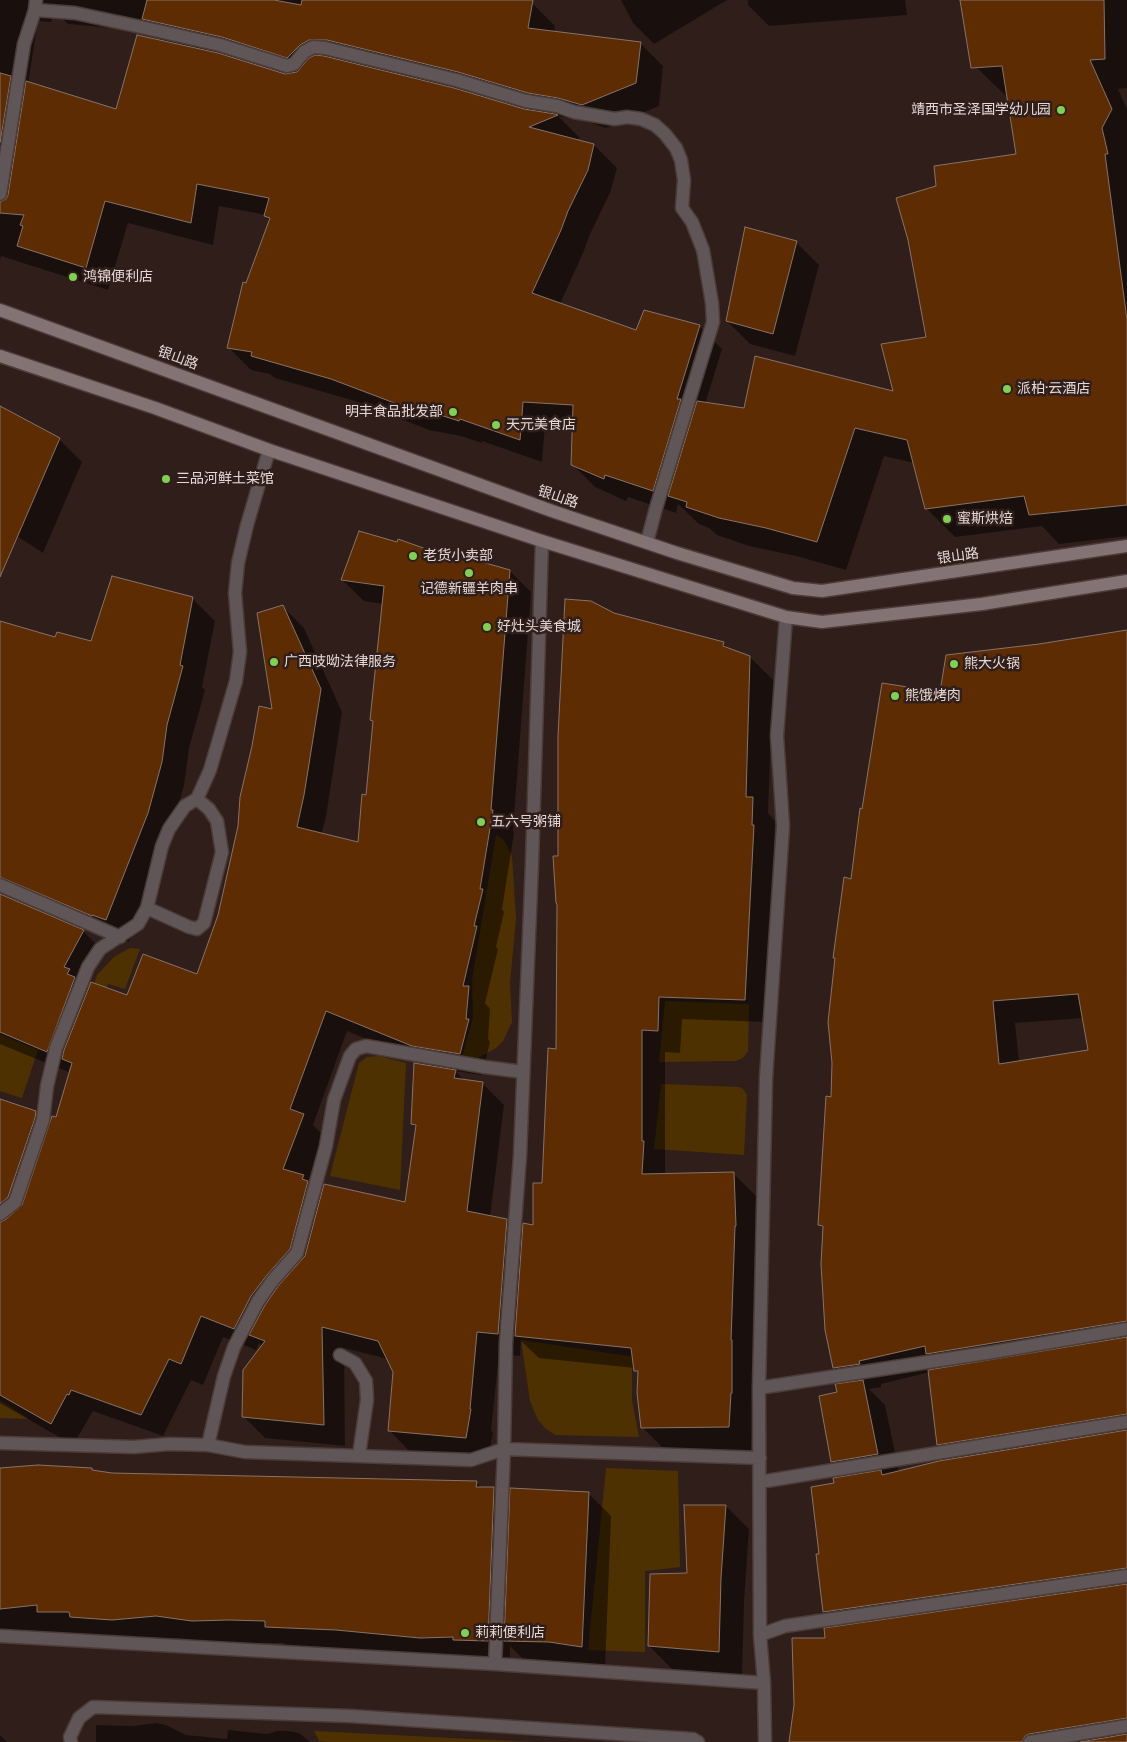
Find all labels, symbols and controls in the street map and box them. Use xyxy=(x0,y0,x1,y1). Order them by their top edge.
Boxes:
place label: 靖西市圣泽国学幼儿园 xyxy=(911,102,1051,118)
marker: 靖西市圣泽国学幼儿园 xyxy=(1055,104,1067,116)
place label: 鸿锦便利店 xyxy=(83,269,153,285)
marker: 鸿锦便利店 xyxy=(67,271,79,283)
street label: 银山路 xyxy=(155,343,201,373)
place label: 派柏·云酒店 xyxy=(1017,381,1090,397)
marker: 派柏·云酒店 xyxy=(1001,383,1013,395)
place label: 明丰食品批发部 xyxy=(345,404,443,420)
marker: 明丰食品批发部 xyxy=(447,406,459,418)
place label: 天元美食店 xyxy=(506,417,576,433)
marker: 天元美食店 xyxy=(490,419,502,431)
place label: 三品河鲜土菜馆 xyxy=(176,471,274,487)
marker: 三品河鲜土菜馆 xyxy=(160,473,172,485)
street label: 银山路 xyxy=(535,482,581,512)
place label: 蜜斯烘焙 xyxy=(957,511,1013,527)
marker: 蜜斯烘焙 xyxy=(941,513,953,525)
street label: 银山路 xyxy=(936,545,980,567)
place label: 老货小卖部 xyxy=(423,548,493,564)
marker: 老货小卖部 xyxy=(407,550,419,562)
marker: 记德新疆羊肉串 xyxy=(463,567,475,579)
place label: 记德新疆羊肉串 xyxy=(420,581,518,597)
place label: 好灶头美食城 xyxy=(497,619,581,635)
marker: 好灶头美食城 xyxy=(481,621,493,633)
place label: 广西吱呦法律服务 xyxy=(284,654,396,670)
marker: 广西吱呦法律服务 xyxy=(268,656,280,668)
place label: 熊大火锅 xyxy=(964,656,1020,672)
marker: 熊大火锅 xyxy=(948,658,960,670)
place label: 熊饿烤肉 xyxy=(905,688,961,704)
marker: 熊饿烤肉 xyxy=(889,690,901,702)
place label: 五六号粥铺 xyxy=(491,814,561,830)
marker: 五六号粥铺 xyxy=(475,816,487,828)
place label: 莉莉便利店 xyxy=(475,1625,545,1641)
marker: 莉莉便利店 xyxy=(459,1627,471,1639)

